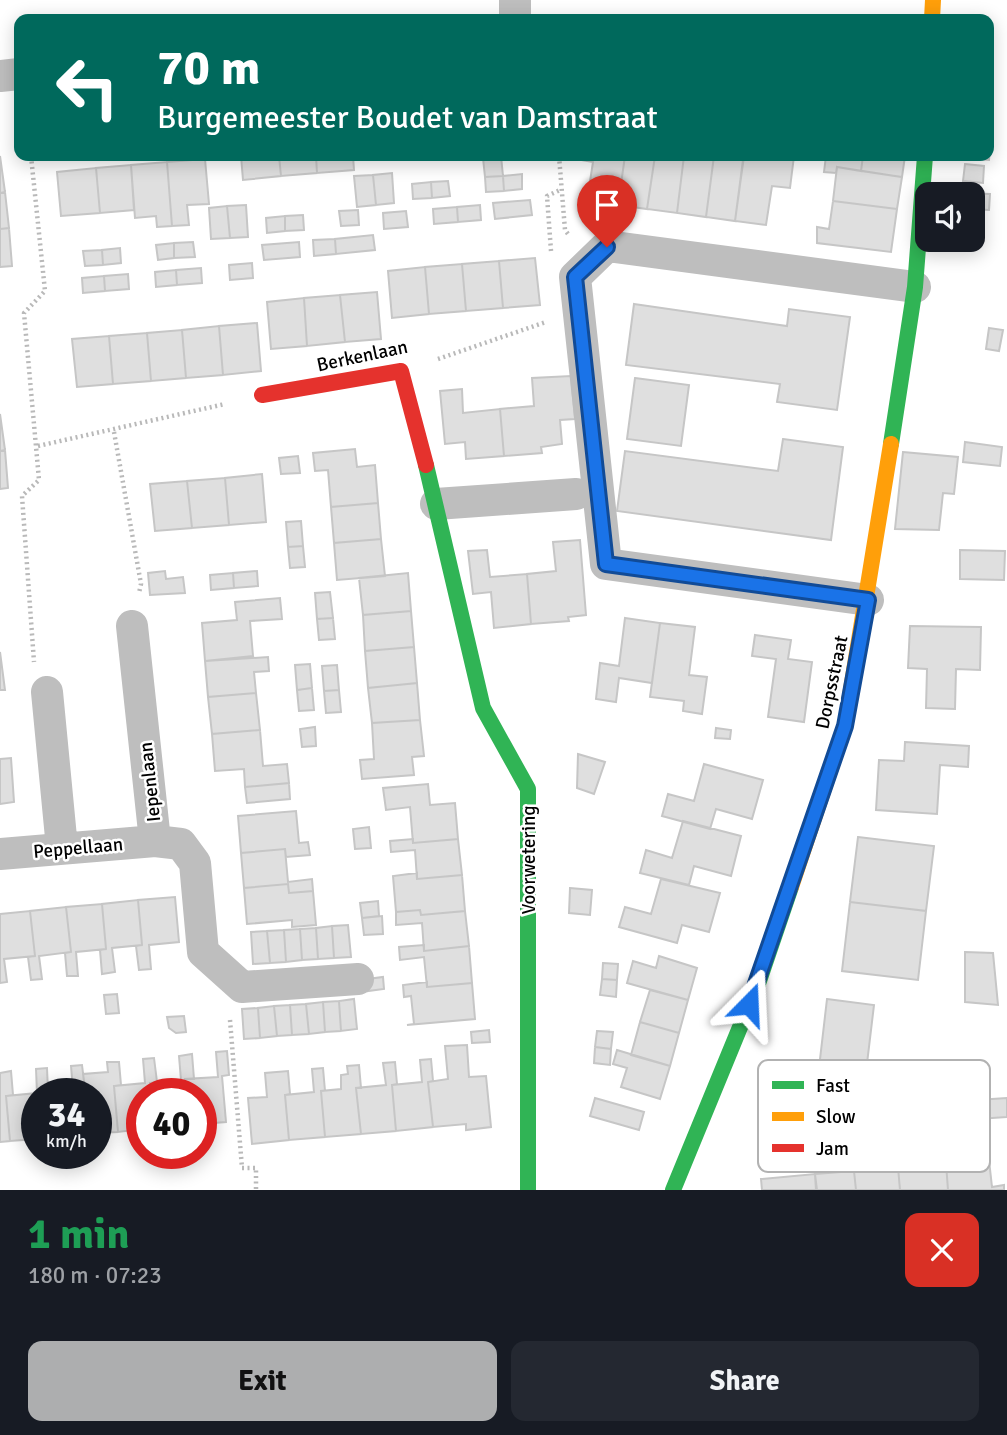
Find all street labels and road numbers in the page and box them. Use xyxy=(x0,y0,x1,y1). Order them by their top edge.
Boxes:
street label: Berkenlaan xyxy=(315,335,410,377)
street label: Dorpsstraat xyxy=(810,633,854,731)
street label: Iepenlaan xyxy=(134,741,166,823)
street label: Voorwetering xyxy=(517,806,541,914)
street label: Peppellaan xyxy=(32,832,124,864)

